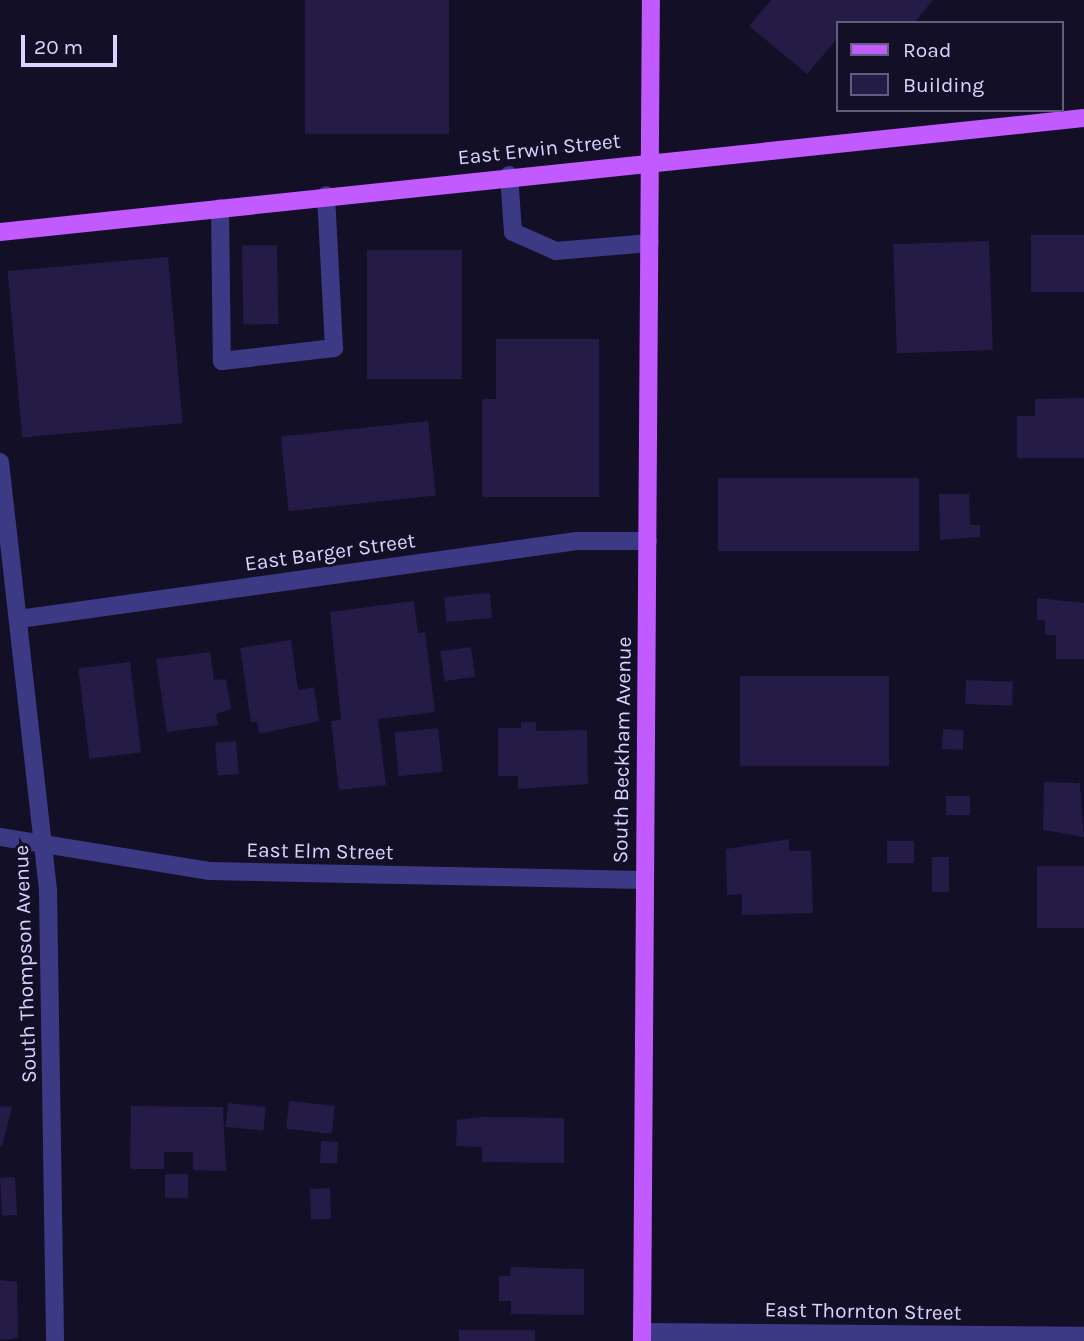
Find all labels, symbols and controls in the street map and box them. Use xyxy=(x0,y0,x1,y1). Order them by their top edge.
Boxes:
scale bar xyxy=(24,21,121,65)
legend xyxy=(836,21,1063,112)
text: 20 m xyxy=(34,35,83,59)
text: Road xyxy=(903,38,951,62)
text: Building xyxy=(903,73,984,97)
street label: East Erwin Street xyxy=(456,128,622,170)
street label: East Barger Street xyxy=(243,528,417,576)
street label: South Beckham Avenue xyxy=(607,636,637,864)
street label: East Elm Street xyxy=(246,837,394,865)
street label: South Thompson Avenue xyxy=(8,844,42,1084)
street label: East Thornton Street xyxy=(764,1297,962,1325)

